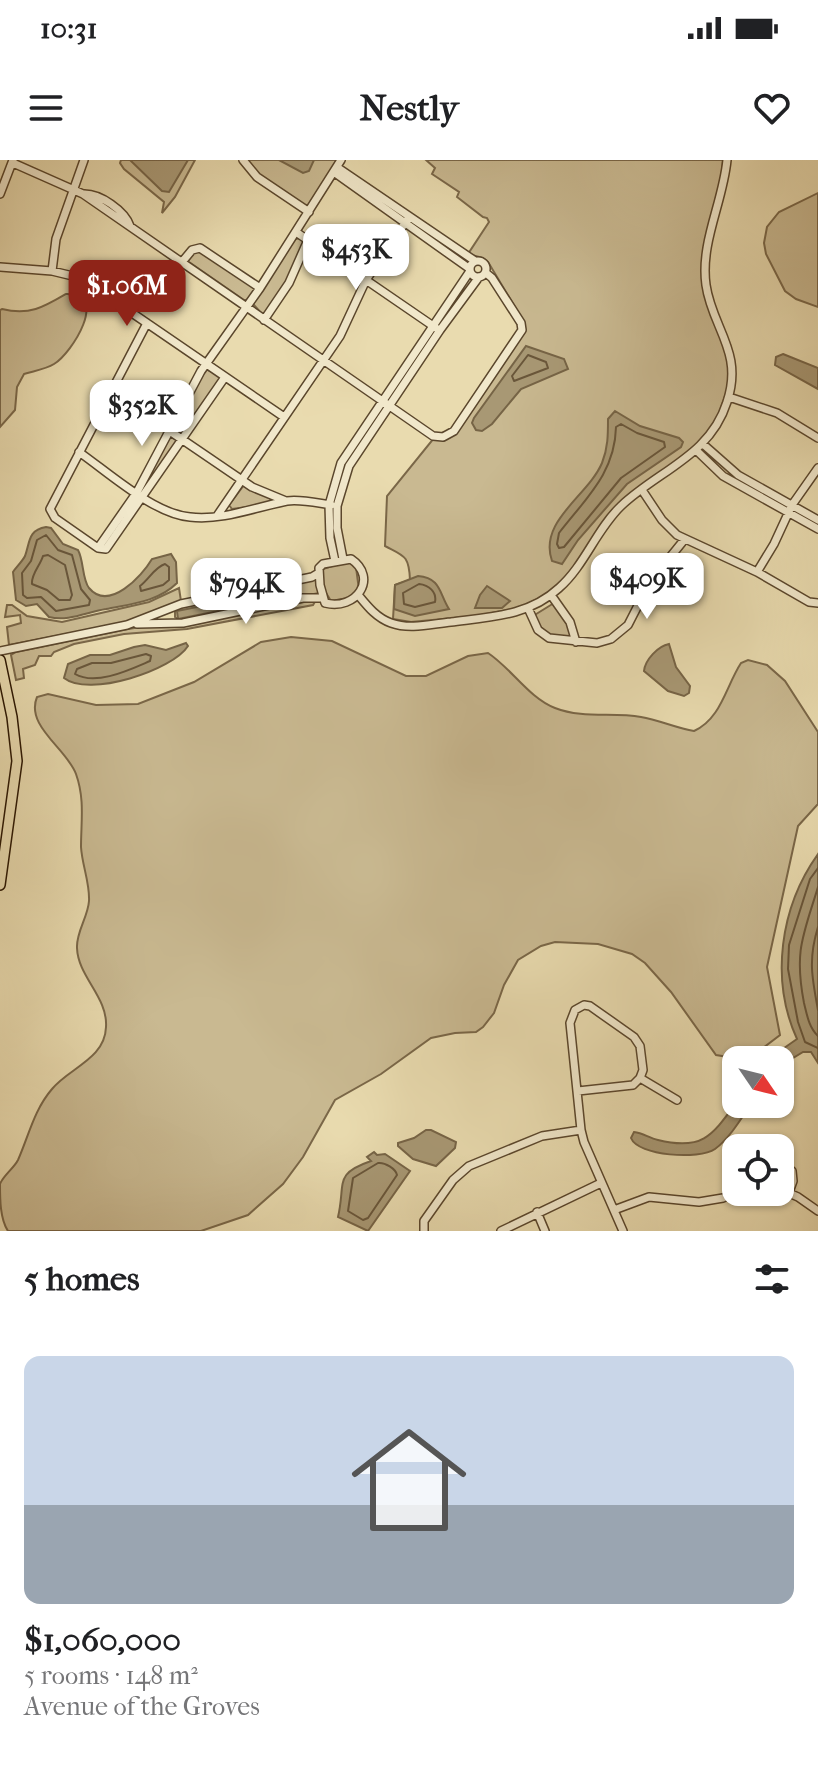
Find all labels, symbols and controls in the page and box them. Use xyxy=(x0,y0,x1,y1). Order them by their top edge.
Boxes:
text: 10:31 xyxy=(40,11,97,46)
icon: menu xyxy=(24,86,68,130)
icon: heart xyxy=(750,86,794,130)
text: Nestly xyxy=(360,87,459,129)
pin: $453K xyxy=(300,224,412,292)
text: $453K xyxy=(321,234,391,265)
pin: $1.06M xyxy=(62,260,192,328)
text: $1.06M xyxy=(87,270,167,301)
pin: $352K xyxy=(86,380,198,448)
text: $352K xyxy=(108,390,176,421)
pin: $409K xyxy=(591,553,703,621)
pin: $794K xyxy=(190,558,302,626)
text: $409K xyxy=(609,563,685,594)
text: $794K xyxy=(209,568,283,599)
north arrow xyxy=(722,1046,794,1118)
map controls xyxy=(722,1046,794,1206)
button: locate xyxy=(722,1134,794,1206)
icon: filters xyxy=(750,1257,794,1301)
text: 5 homes xyxy=(24,1259,139,1299)
icon: home xyxy=(337,1408,481,1552)
text: $1,060,000 xyxy=(24,1620,181,1660)
text: 5 rooms · 148 m² xyxy=(24,1660,198,1691)
text: Avenue of the Groves xyxy=(24,1691,260,1722)

